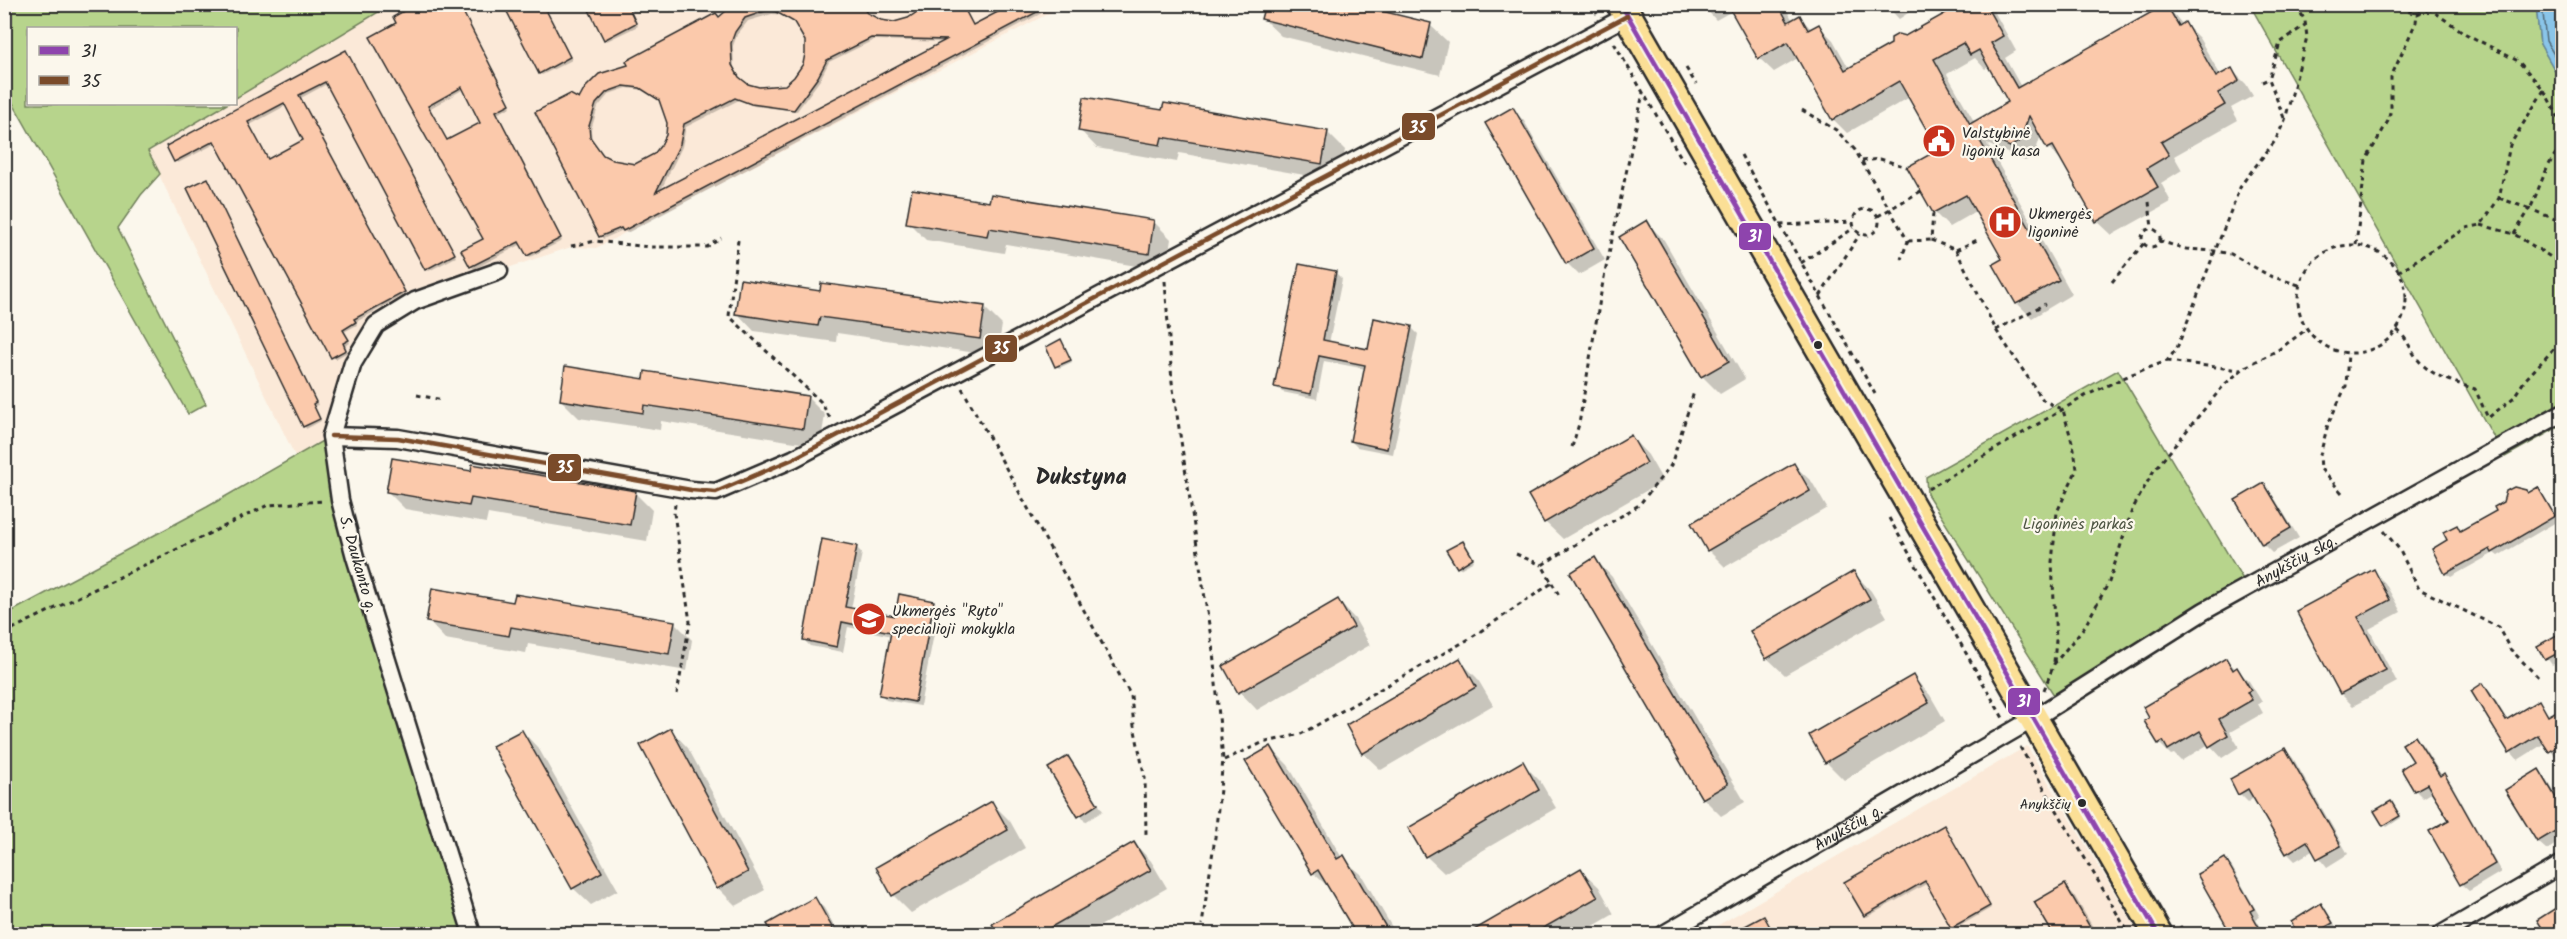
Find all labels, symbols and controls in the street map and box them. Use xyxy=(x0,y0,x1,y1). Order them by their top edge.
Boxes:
legend xyxy=(27,27,237,105)
text: 31 xyxy=(81,38,97,67)
text: 35 xyxy=(81,68,102,97)
line badge: 35 xyxy=(1401,112,1436,141)
text: 35 xyxy=(1409,116,1428,141)
place label: Valstybinė ligonių kasa xyxy=(1962,121,2040,164)
public building icon: Valstybinė ligonių kasa xyxy=(1921,123,1957,159)
place label: Ukmergės ligoninė xyxy=(2028,202,2092,245)
hospital icon: Ukmergės ligoninė xyxy=(1987,204,2023,240)
line badge: 31 xyxy=(1738,222,1772,251)
text: 31 xyxy=(1747,225,1762,250)
line badge: 35 xyxy=(984,334,1018,363)
text: 35 xyxy=(992,337,1011,362)
unlabelled marker xyxy=(1812,339,1824,351)
line badge: 35 xyxy=(547,453,582,482)
text: 35 xyxy=(556,456,575,481)
district label: Dukstyna xyxy=(1035,461,1127,496)
park label: Ligoninės parkas xyxy=(2023,512,2134,537)
street label: S. Daukanto g. xyxy=(332,513,383,615)
street label: Anykščių skg. xyxy=(2250,529,2342,595)
place label: Ukmergės "Ryto" specialioji mokykla xyxy=(892,599,1015,642)
school or university icon: Ukmergės "Ryto" specialioji mokykla xyxy=(851,601,887,637)
line badge: 31 xyxy=(2007,687,2041,716)
text: 31 xyxy=(2016,690,2031,715)
place label: Anykščių xyxy=(2020,794,2071,816)
marker: Anykščių xyxy=(2076,797,2088,809)
street label: Anykščių g. xyxy=(1809,798,1888,858)

